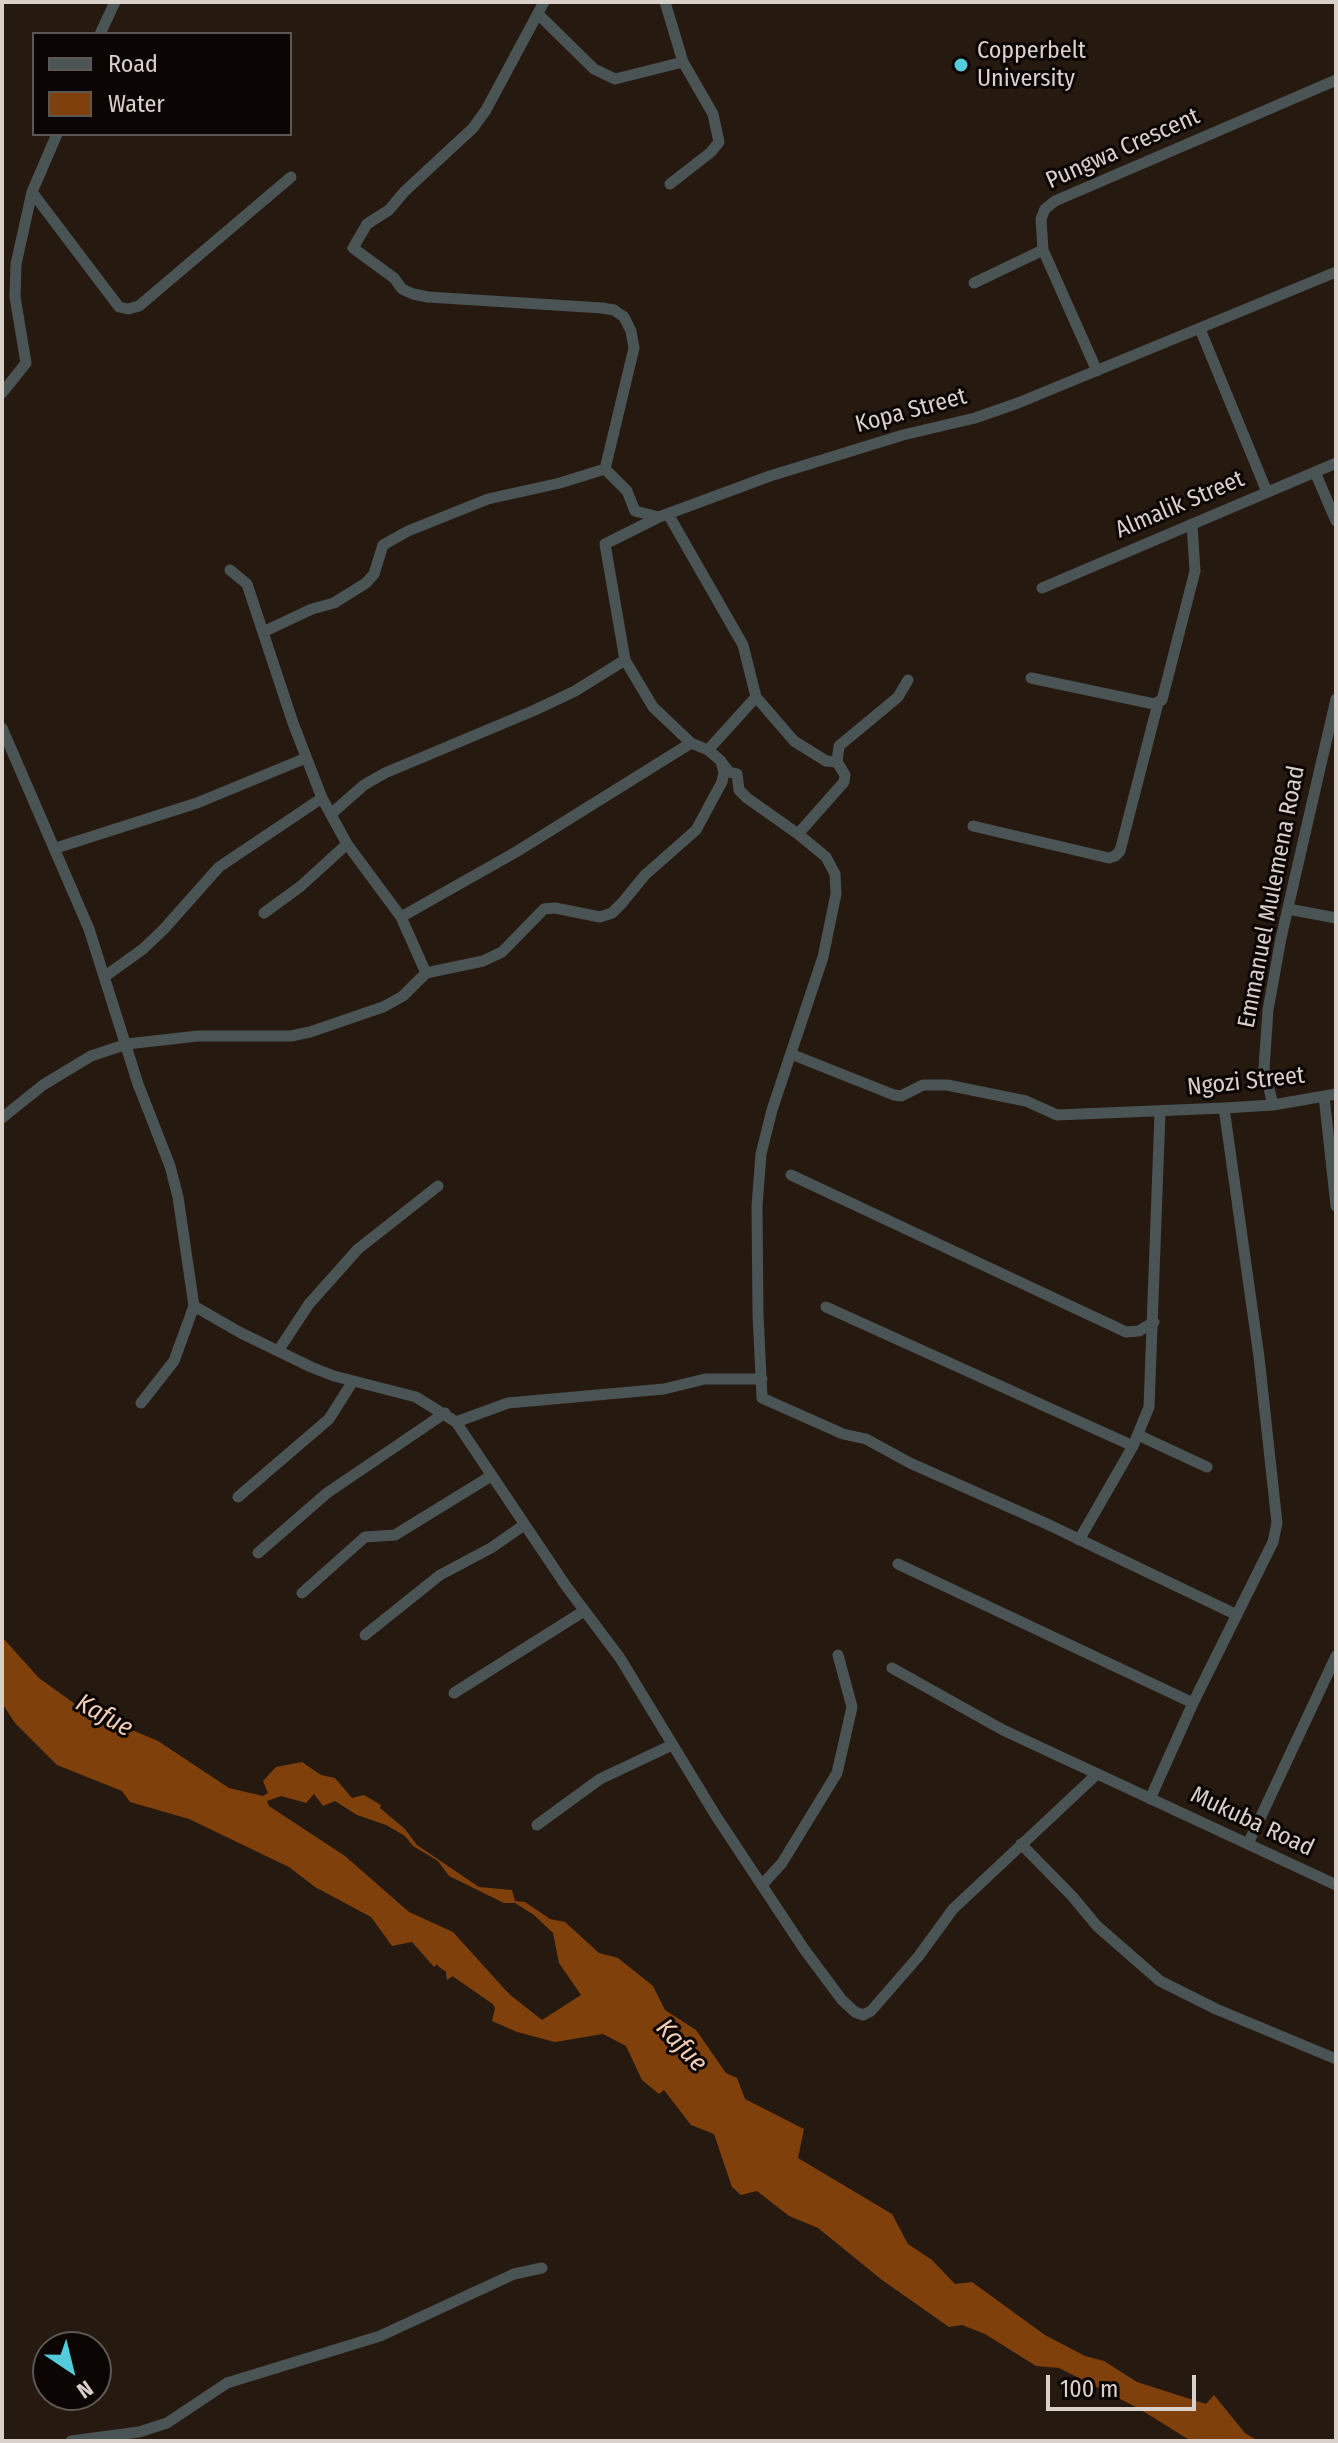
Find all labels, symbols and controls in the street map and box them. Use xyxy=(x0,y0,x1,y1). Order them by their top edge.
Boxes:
legend xyxy=(32,32,292,136)
place label: Copperbelt University xyxy=(977,37,1086,93)
text: Road xyxy=(108,50,158,78)
marker: Copperbelt University xyxy=(952,56,970,74)
text: Water xyxy=(108,90,165,118)
street label: Pungwa Crescent xyxy=(1042,102,1204,196)
street label: Kopa Street xyxy=(852,382,970,440)
street label: Almalik Street xyxy=(1111,465,1249,545)
street label: Emmanuel Mulemena Road xyxy=(1232,763,1312,1031)
street label: Ngozi Street xyxy=(1186,1062,1306,1102)
water label: Kafue xyxy=(70,1688,138,1744)
street label: Mukuba Road xyxy=(1186,1781,1318,1863)
water label: Kafue xyxy=(649,2013,713,2079)
north arrow xyxy=(32,2331,112,2411)
scale bar xyxy=(1050,2359,1200,2409)
text: N xyxy=(72,2375,98,2404)
text: 100 m xyxy=(1060,2375,1118,2403)

